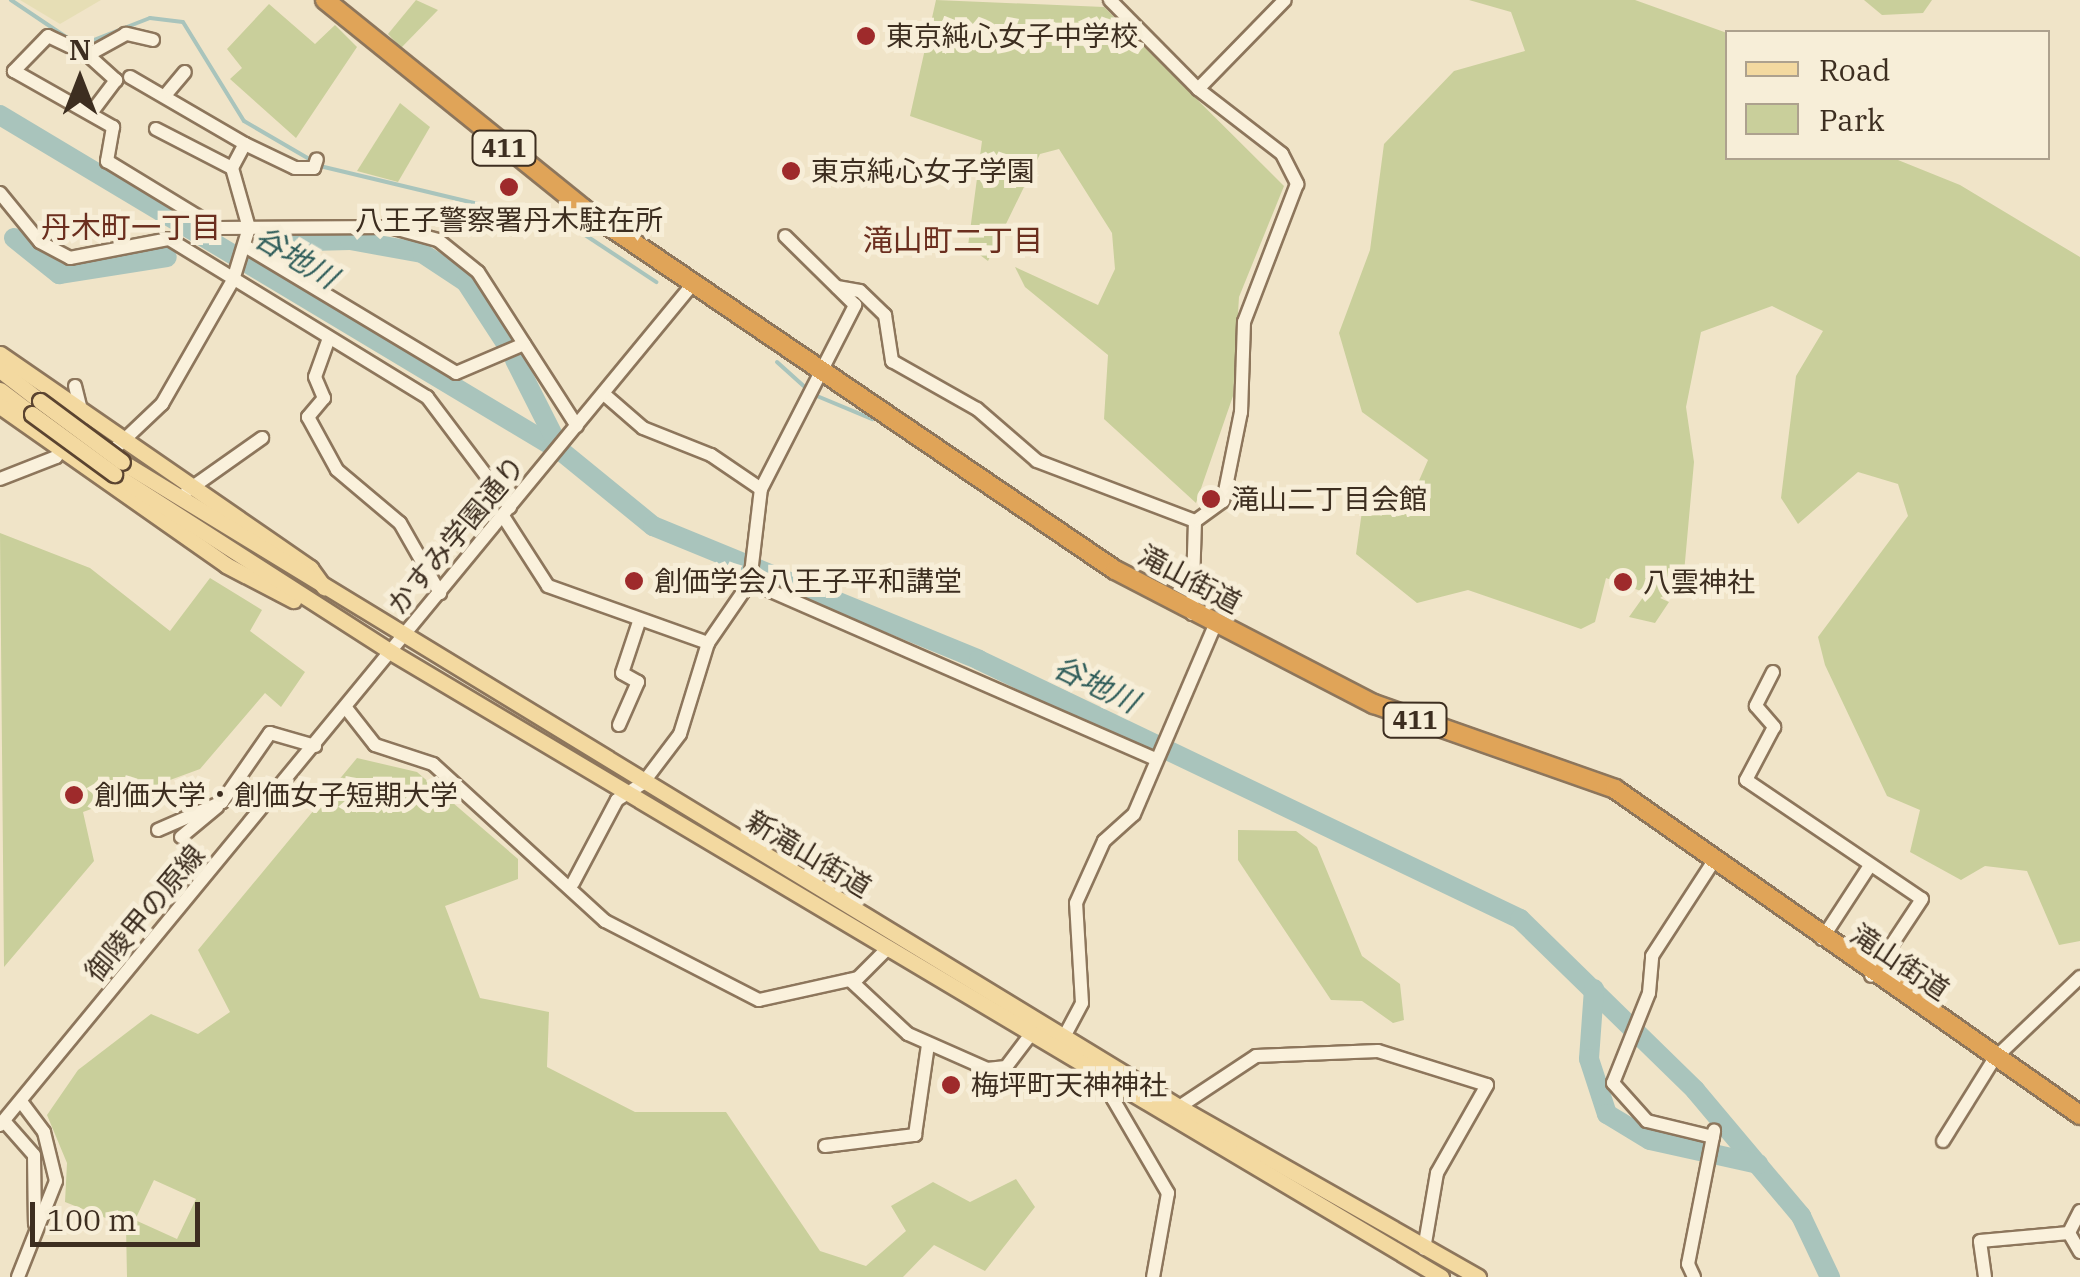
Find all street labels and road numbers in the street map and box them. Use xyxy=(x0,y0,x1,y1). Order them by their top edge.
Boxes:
road number: 411 xyxy=(472,128,536,168)
street label: かすみ学園通り xyxy=(380,449,532,621)
street label: 滝山街道 xyxy=(1133,538,1247,620)
road number: 411 xyxy=(1382,700,1448,740)
street label: 新滝山街道 xyxy=(740,804,878,904)
street label: 御陵甲の原線 xyxy=(78,838,212,988)
street label: 滝山街道 xyxy=(1844,917,1956,1007)

